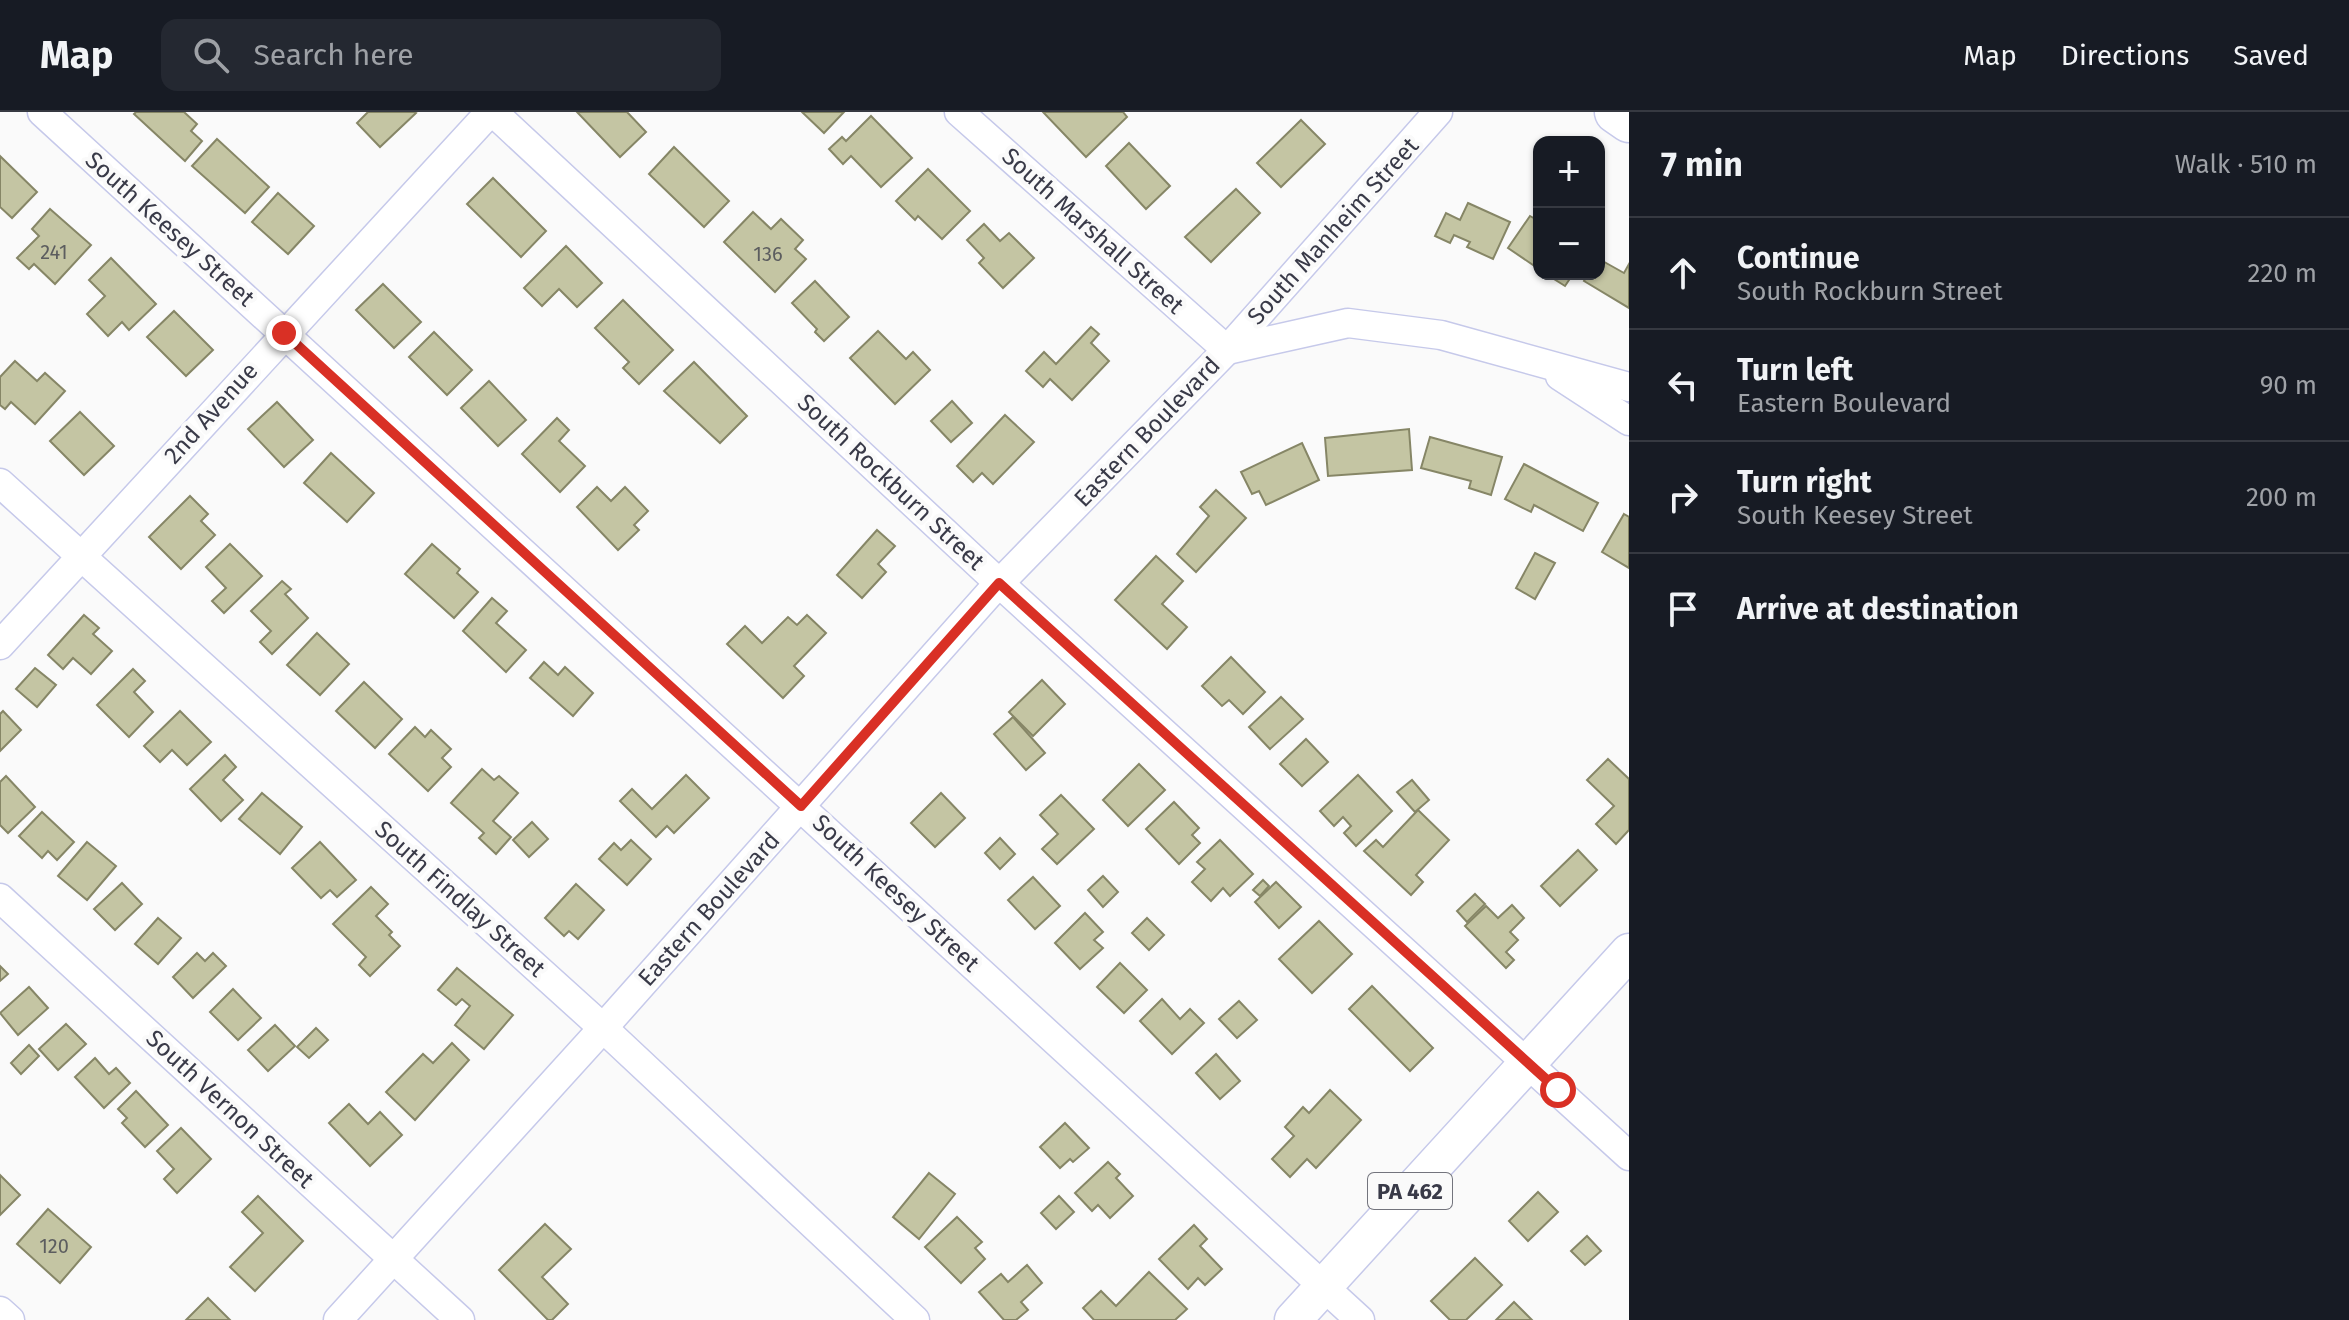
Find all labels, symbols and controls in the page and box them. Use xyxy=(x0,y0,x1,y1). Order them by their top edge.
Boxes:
search box xyxy=(161,19,721,91)
text: Map xyxy=(40,32,113,78)
icon: search xyxy=(189,33,233,77)
text: Search here xyxy=(253,37,414,73)
text: Map xyxy=(1963,39,2017,72)
text: Directions xyxy=(2061,39,2189,72)
text: Saved xyxy=(2233,39,2309,72)
street label: South Manheim Street xyxy=(1242,132,1425,330)
map controls xyxy=(1533,136,1605,280)
button: + xyxy=(1533,136,1605,208)
street label: South Marshall Street xyxy=(997,142,1190,320)
text: 7 min xyxy=(1661,144,1743,185)
street label: South Keesey Street xyxy=(80,146,260,312)
text: Walk · 510 m xyxy=(2175,149,2317,180)
button: − xyxy=(1533,208,1605,280)
house number: 241 xyxy=(40,240,68,264)
text: Continue xyxy=(1737,240,1860,276)
house number: 136 xyxy=(753,242,783,266)
icon: ahead xyxy=(1661,251,1705,295)
text: 220 m xyxy=(2248,258,2317,289)
text: South Rockburn Street xyxy=(1737,276,2003,307)
route end xyxy=(266,315,302,351)
street label: Eastern Boulevard xyxy=(1068,351,1226,513)
text: Turn left xyxy=(1737,352,1853,388)
street label: 2nd Avenue xyxy=(158,357,264,469)
icon: left xyxy=(1661,363,1705,407)
text: 90 m xyxy=(2260,370,2317,401)
street label: South Rockburn Street xyxy=(792,388,990,576)
text: Eastern Boulevard xyxy=(1737,388,1951,419)
text: Turn right xyxy=(1737,464,1872,500)
icon: right xyxy=(1661,475,1705,519)
text: 200 m xyxy=(2246,482,2317,513)
text: South Keesey Street xyxy=(1737,500,1973,531)
icon: arrive xyxy=(1661,587,1705,631)
text: Arrive at destination xyxy=(1737,591,2019,627)
street label: South Keesey Street xyxy=(807,809,985,978)
street label: South Findlay Street xyxy=(369,815,551,983)
street label: Eastern Boulevard xyxy=(633,826,785,992)
street label: South Vernon Street xyxy=(140,1024,320,1194)
route start xyxy=(1540,1072,1576,1108)
road number: PA 462 xyxy=(1368,1173,1452,1209)
house number: 120 xyxy=(39,1234,69,1258)

